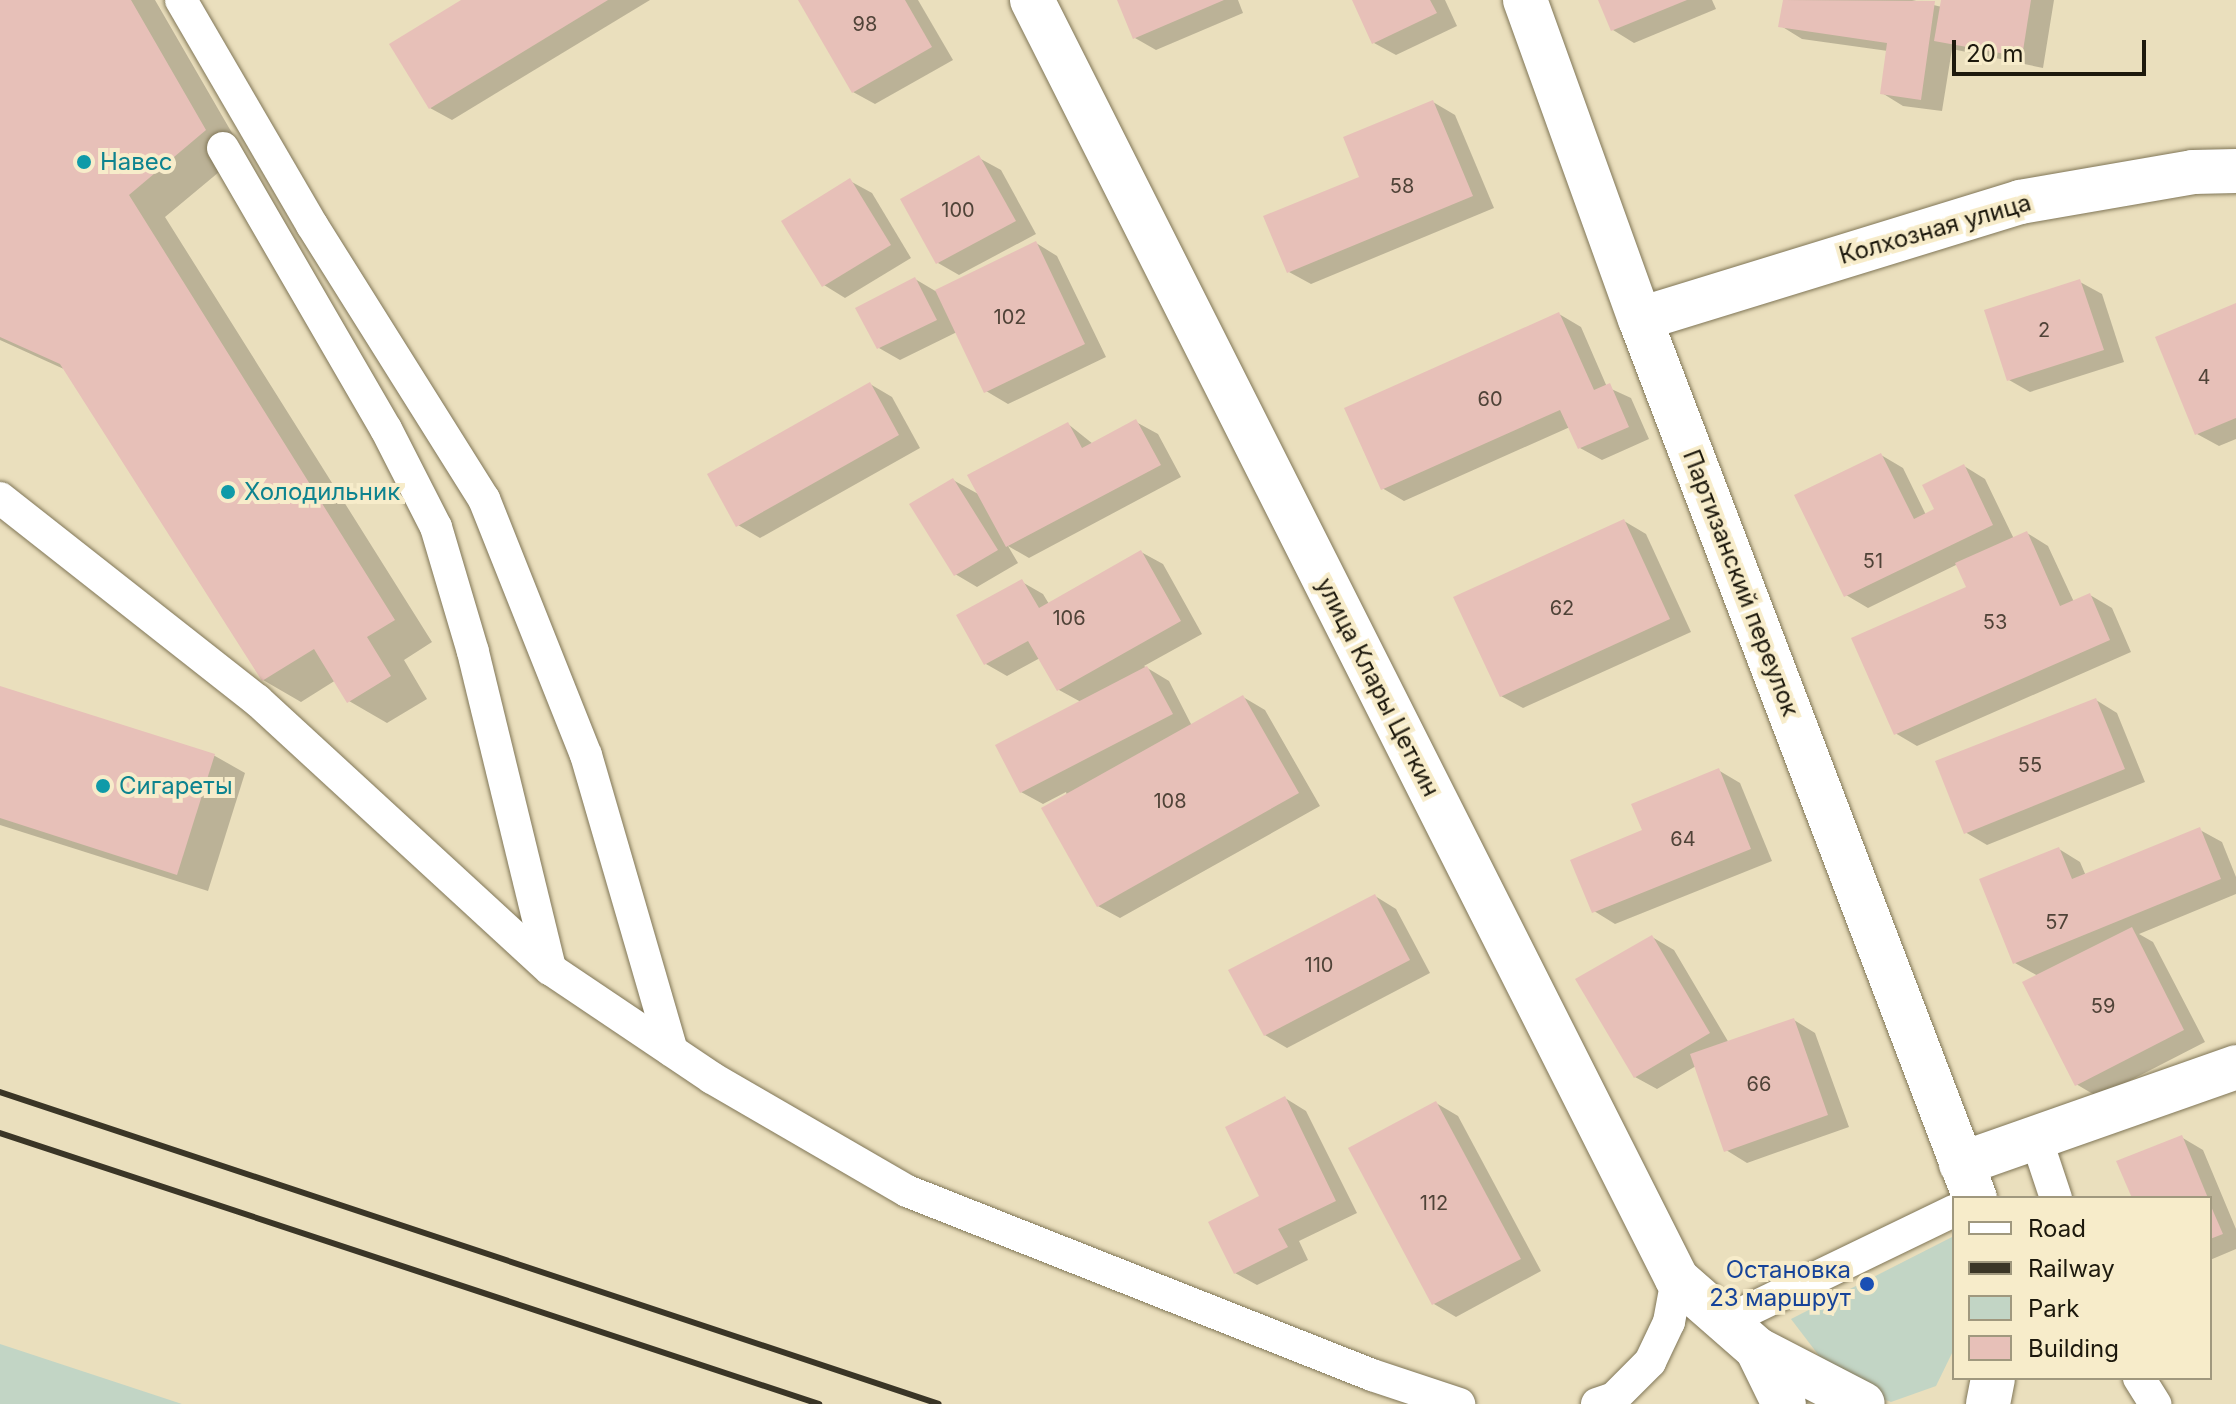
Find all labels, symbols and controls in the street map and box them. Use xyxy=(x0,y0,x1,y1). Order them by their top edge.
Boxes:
house number: 98 xyxy=(853,12,877,36)
scale bar xyxy=(1956,24,2150,74)
text: 20 m xyxy=(1966,39,2024,68)
place label: Навес xyxy=(100,148,173,176)
marker: Навес xyxy=(75,153,93,171)
house number: 58 xyxy=(1390,174,1414,198)
street label: Колхозная улица xyxy=(1836,188,2034,270)
house number: 100 xyxy=(941,198,975,222)
house number: 102 xyxy=(994,305,1026,329)
house number: 2 xyxy=(2038,318,2050,342)
house number: 4 xyxy=(2198,365,2210,389)
house number: 60 xyxy=(1477,387,1503,411)
street label: Партизанский переулок xyxy=(1677,446,1805,720)
place label: Холодильник xyxy=(244,478,400,506)
marker: Холодильник xyxy=(219,483,237,501)
house number: 51 xyxy=(1863,549,1883,573)
street label: улица Клары Цеткин xyxy=(1310,573,1446,801)
house number: 62 xyxy=(1550,596,1574,620)
house number: 106 xyxy=(1052,606,1086,630)
house number: 53 xyxy=(1983,610,2007,634)
house number: 55 xyxy=(2018,753,2042,777)
place label: Сигареты xyxy=(119,772,233,800)
marker: Сигареты xyxy=(94,777,112,795)
house number: 108 xyxy=(1153,789,1187,813)
house number: 64 xyxy=(1670,827,1696,851)
house number: 57 xyxy=(2045,910,2069,934)
house number: 110 xyxy=(1305,953,1333,977)
house number: 59 xyxy=(2091,994,2115,1018)
house number: 66 xyxy=(1747,1072,1771,1096)
house number: 112 xyxy=(1420,1191,1448,1215)
legend xyxy=(1952,1196,2212,1380)
text: Road xyxy=(2028,1214,2086,1243)
text: Railway xyxy=(2028,1254,2115,1283)
place label: Остановка 23 маршрут xyxy=(1709,1256,1851,1312)
marker: Остановка 23 маршрут xyxy=(1858,1275,1876,1293)
text: Park xyxy=(2028,1294,2079,1323)
text: Building xyxy=(2028,1334,2119,1363)

